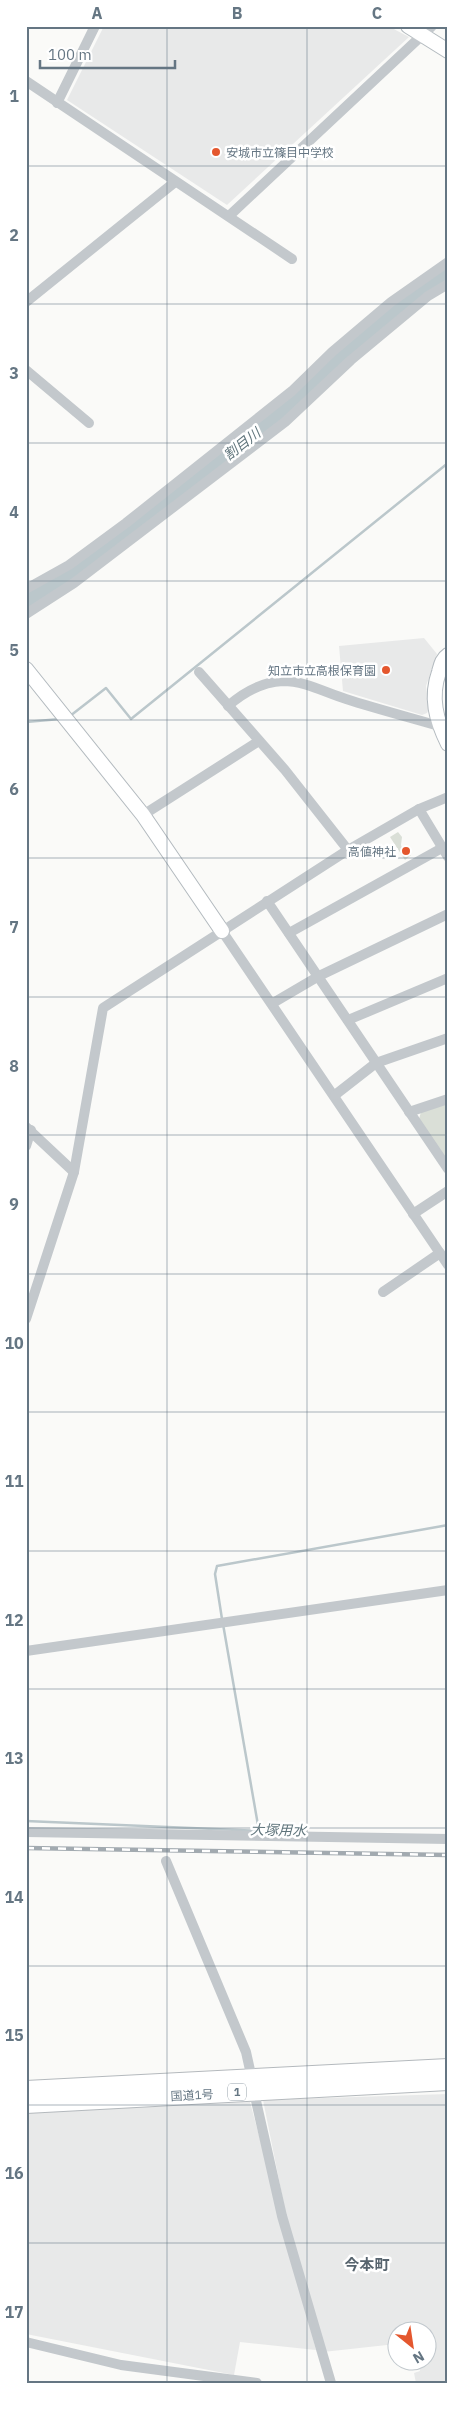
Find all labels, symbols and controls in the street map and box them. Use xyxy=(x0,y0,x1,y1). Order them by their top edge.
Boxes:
text: A xyxy=(92,3,103,23)
text: B xyxy=(232,3,243,23)
text: C xyxy=(372,3,382,23)
scale bar xyxy=(40,38,175,70)
text: 100 m xyxy=(48,45,92,64)
text: 1 xyxy=(9,86,19,106)
place label: 安城市立篠目中学校 xyxy=(226,145,334,160)
marker: 安城市立篠目中学校 xyxy=(210,146,222,158)
text: 2 xyxy=(9,225,19,245)
text: 3 xyxy=(9,363,19,383)
water label: 割目川 xyxy=(220,423,266,464)
text: 4 xyxy=(9,502,19,522)
text: 5 xyxy=(9,640,19,660)
place label: 知立市立高根保育園 xyxy=(268,663,376,678)
marker: 知立市立高根保育園 xyxy=(380,664,392,676)
text: 6 xyxy=(9,779,19,799)
place label: 高値神社 xyxy=(348,844,396,859)
marker: 高値神社 xyxy=(400,845,412,857)
text: 7 xyxy=(9,917,19,937)
text: 8 xyxy=(9,1056,19,1076)
text: 9 xyxy=(9,1194,19,1214)
text: 10 xyxy=(4,1333,24,1353)
text: 11 xyxy=(4,1471,24,1491)
text: 12 xyxy=(4,1610,24,1630)
text: 13 xyxy=(4,1748,24,1768)
water label: 大塚用水 xyxy=(250,1821,308,1840)
text: 14 xyxy=(4,1887,24,1907)
text: 15 xyxy=(4,2025,24,2045)
road number: 1 xyxy=(228,2084,246,2100)
street label: 国道1号 xyxy=(170,2086,214,2104)
text: 16 xyxy=(4,2163,24,2183)
district label: 今本町 xyxy=(344,2255,390,2274)
text: 17 xyxy=(4,2302,24,2322)
north arrow xyxy=(386,2322,436,2372)
text: N xyxy=(410,2347,427,2368)

